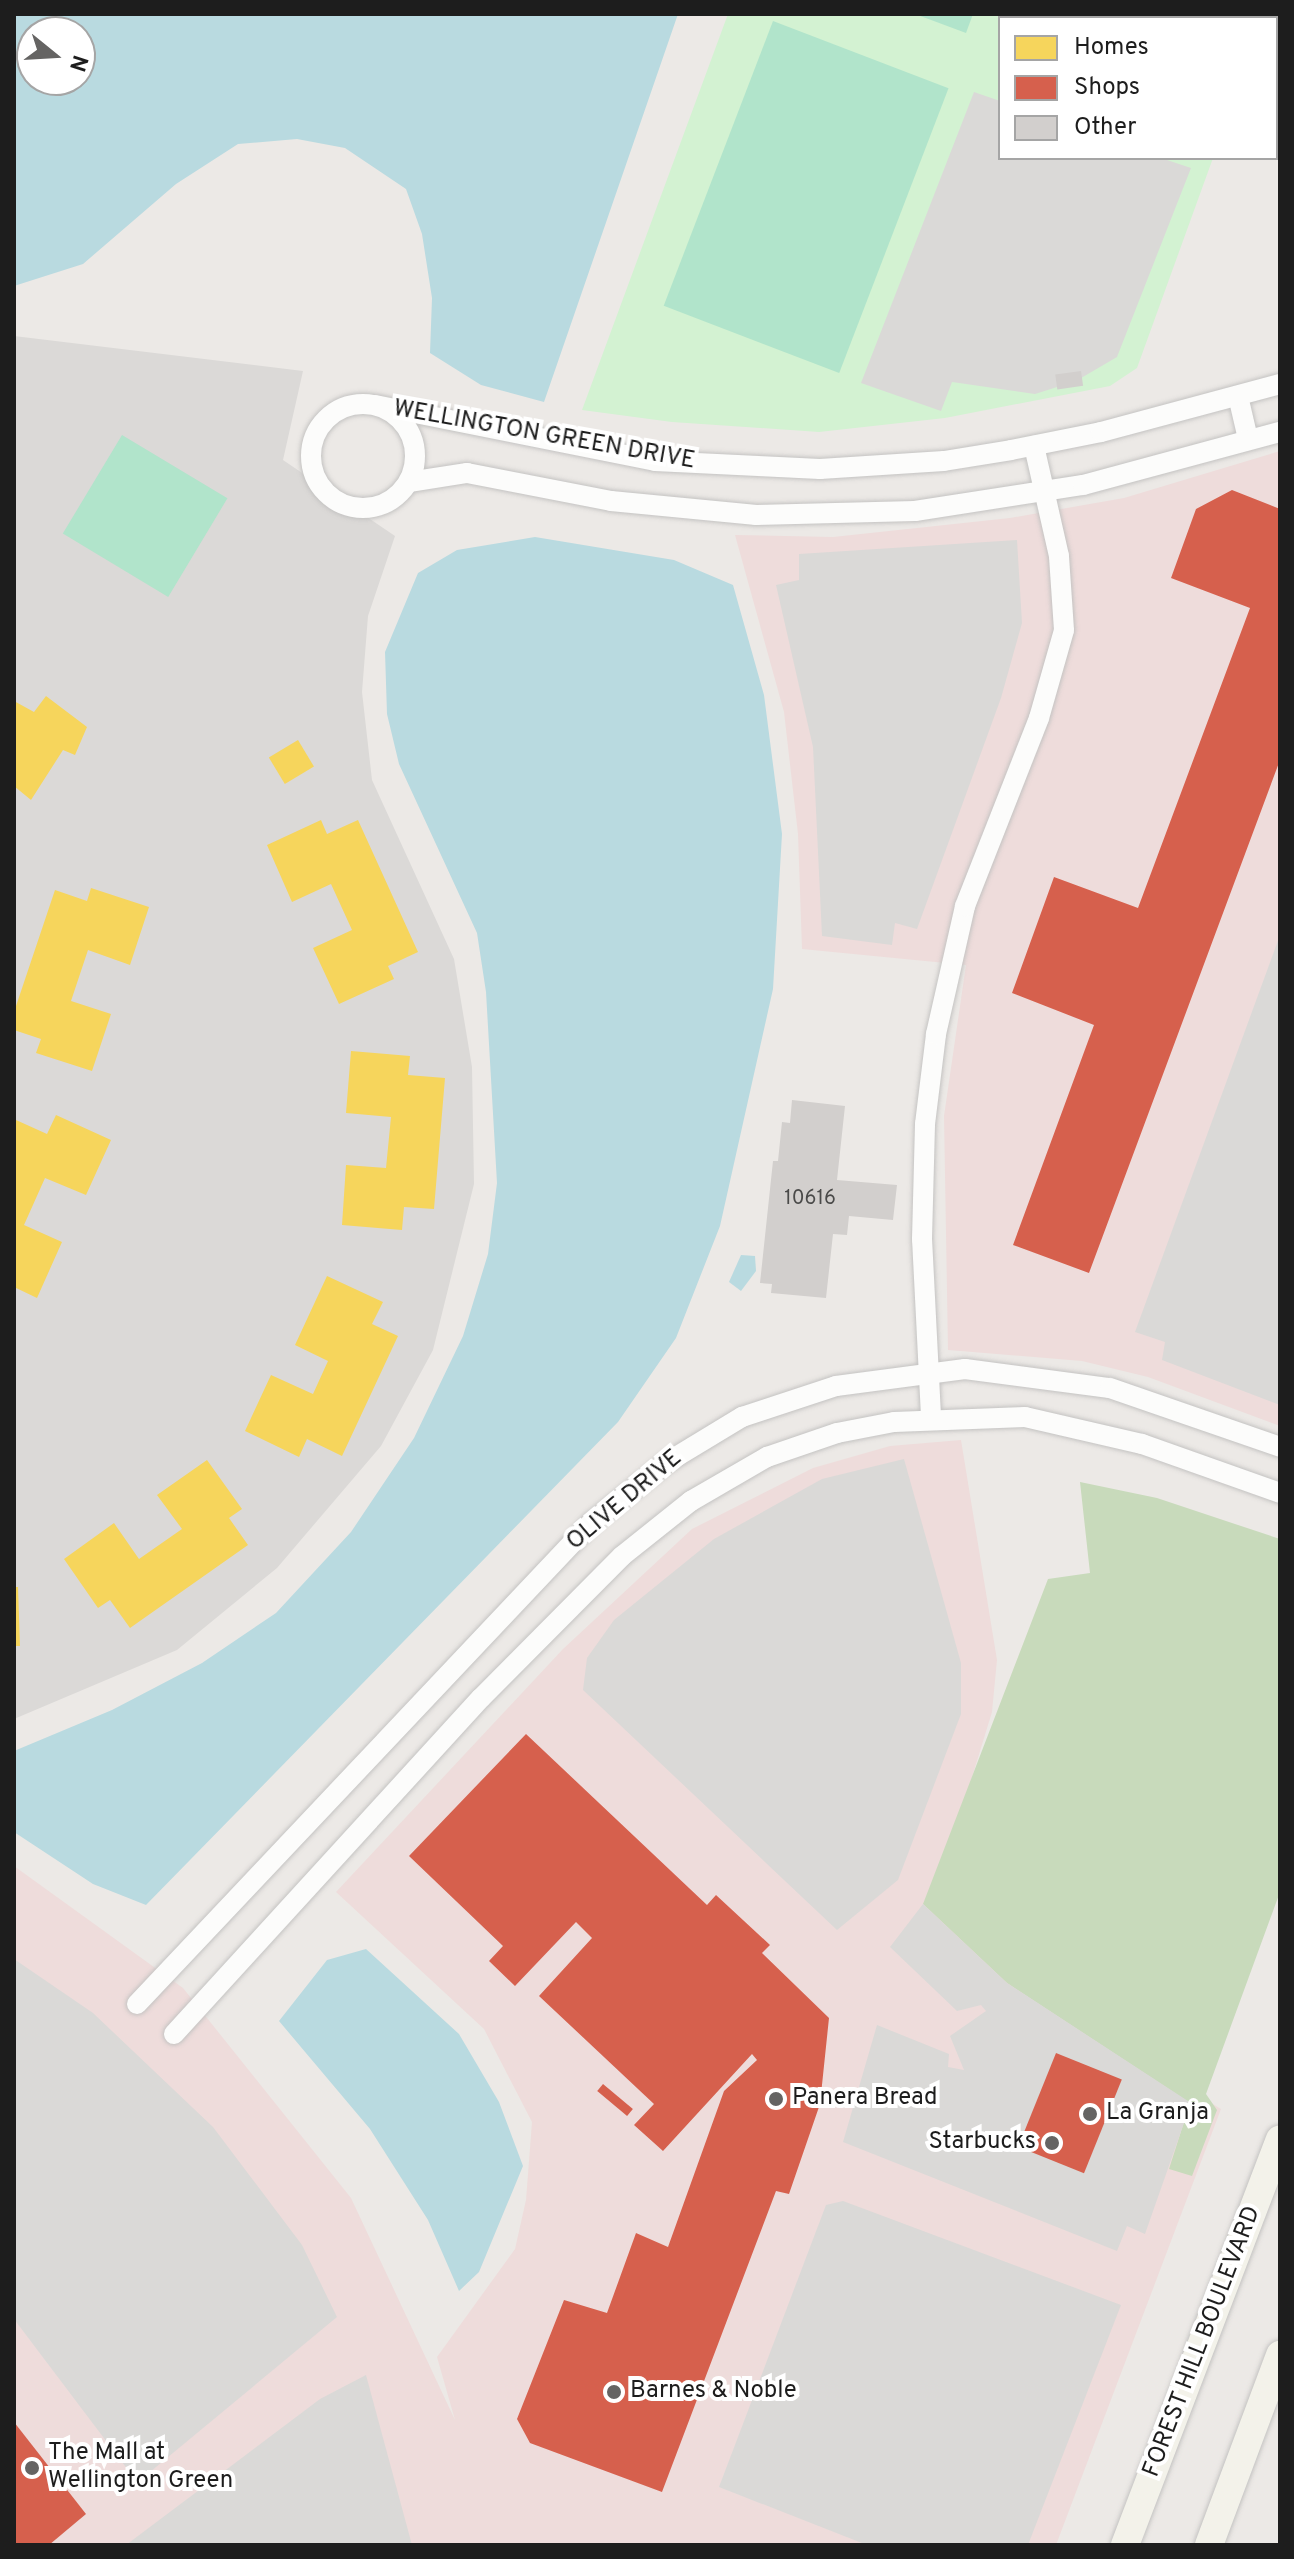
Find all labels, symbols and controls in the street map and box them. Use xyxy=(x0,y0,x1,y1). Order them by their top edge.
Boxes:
north arrow xyxy=(16,16,96,96)
legend xyxy=(998,16,1278,160)
text: Homes xyxy=(1074,33,1149,63)
text: N xyxy=(62,51,93,75)
text: Shops xyxy=(1074,73,1140,103)
text: Other xyxy=(1074,113,1136,143)
street label: WELLINGTON GREEN DRIVE xyxy=(391,395,697,477)
house number: 10616 xyxy=(784,1187,836,1211)
street label: OLIVE DRIVE xyxy=(562,1445,688,1557)
place label: Panera Bread xyxy=(792,2085,937,2113)
marker: Panera Bread xyxy=(767,2090,785,2108)
place label: La Granja xyxy=(1106,2100,1209,2128)
marker: La Granja xyxy=(1081,2105,1099,2123)
place label: Starbucks xyxy=(928,2129,1036,2157)
marker: Starbucks xyxy=(1043,2134,1061,2152)
street label: FOREST HILL BOULEVARD xyxy=(1138,2202,1268,2482)
place label: Barnes & Noble xyxy=(630,2378,797,2406)
marker: Barnes & Noble xyxy=(605,2383,623,2401)
place label: The Mall at Wellington Green xyxy=(48,2440,233,2496)
marker: The Mall at Wellington Green xyxy=(23,2459,41,2477)

